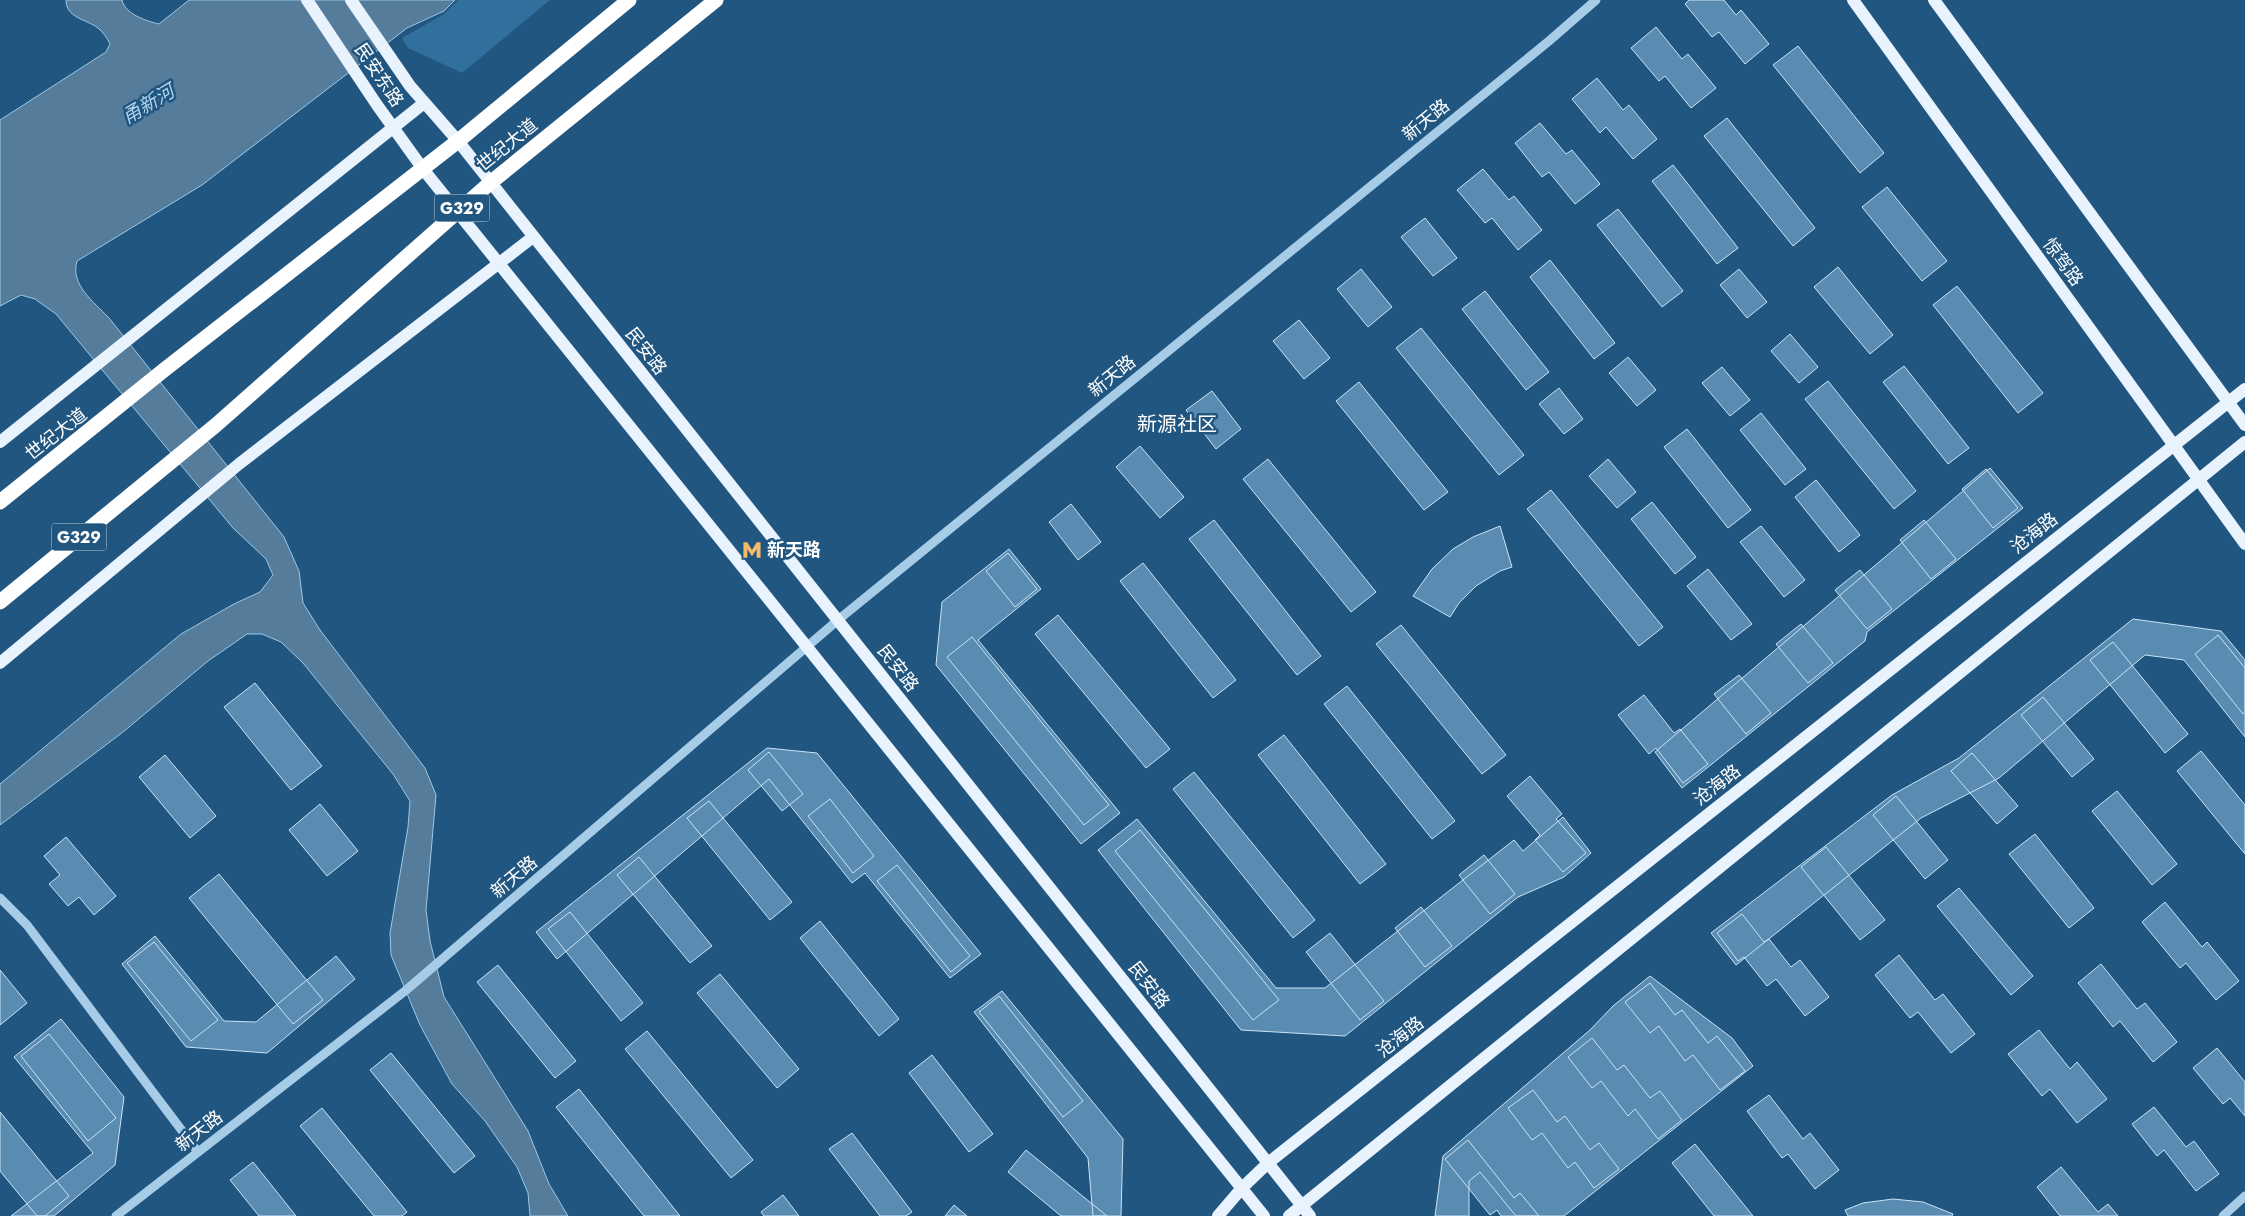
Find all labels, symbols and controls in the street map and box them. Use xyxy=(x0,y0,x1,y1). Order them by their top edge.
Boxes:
street label: 民安东路 xyxy=(348,38,410,112)
water label: 甬新河 xyxy=(117,76,183,130)
street label: 新天路 xyxy=(1397,93,1455,147)
street label: 世纪大道 xyxy=(471,112,543,178)
road number: G329 xyxy=(434,194,490,222)
street label: 惊驾路 xyxy=(2037,233,2089,291)
street label: 民安路 xyxy=(619,322,673,380)
street label: 新天路 xyxy=(1083,349,1141,403)
street label: 世纪大道 xyxy=(20,402,92,466)
district label: 新源社区 xyxy=(1137,410,1217,439)
street label: 沧海路 xyxy=(2005,506,2063,560)
road number: G329 xyxy=(52,524,106,550)
place label: 新天路 xyxy=(767,537,821,563)
metro station icon: 新天路 xyxy=(741,539,763,561)
street label: 民安路 xyxy=(871,639,925,697)
street label: 沧海路 xyxy=(1688,758,1746,812)
street label: 新天路 xyxy=(485,850,543,904)
street label: 民安路 xyxy=(1122,956,1176,1014)
street label: 沧海路 xyxy=(1371,1010,1429,1064)
street label: 新天路 xyxy=(170,1104,228,1158)

